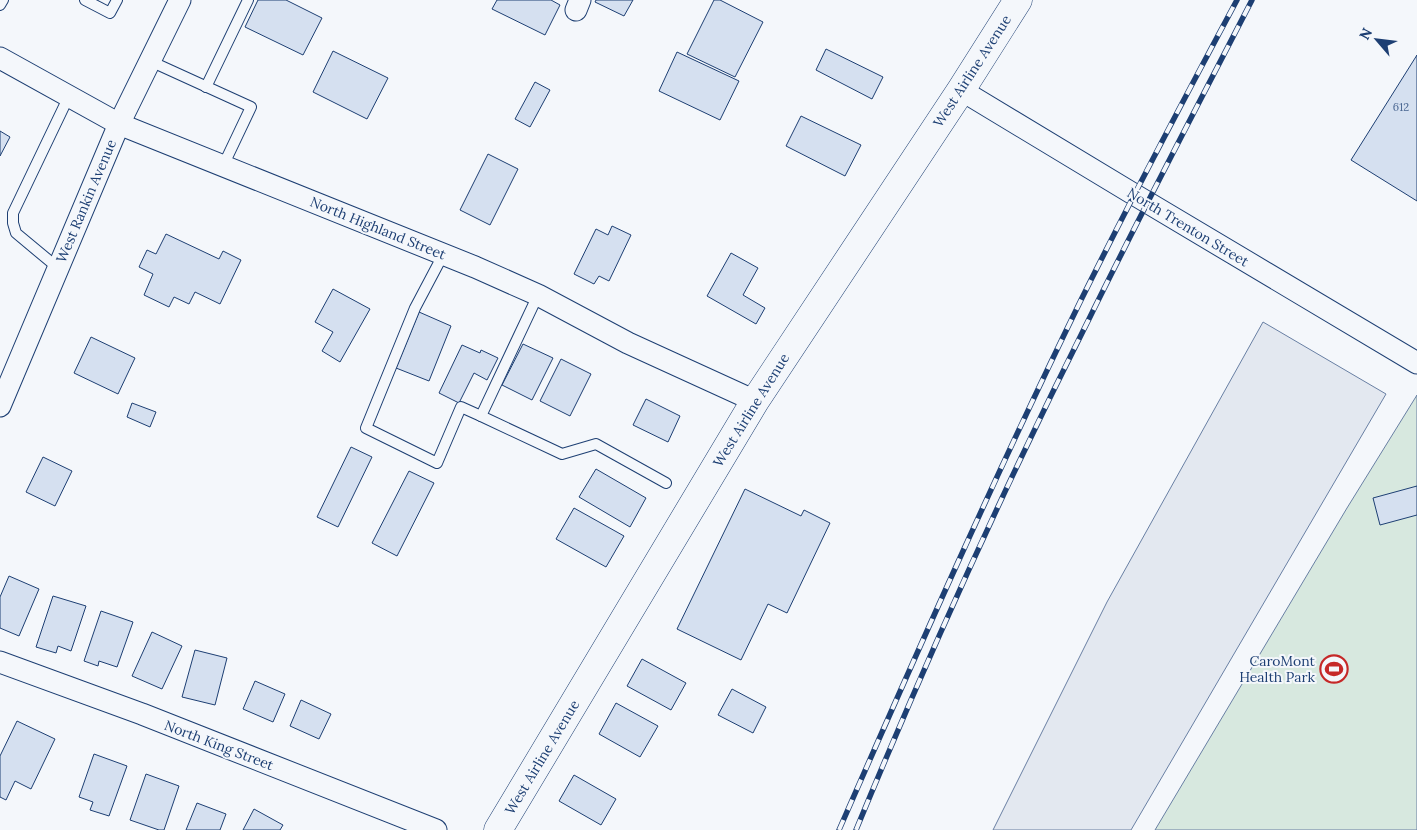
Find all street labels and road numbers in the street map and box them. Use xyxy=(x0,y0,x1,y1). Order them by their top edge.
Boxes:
street label: West Airline Avenue xyxy=(929,11,1015,131)
street label: West Rankin Avenue xyxy=(52,136,120,265)
street label: North Trenton Street xyxy=(1124,184,1252,271)
street label: North Highland Street xyxy=(307,193,449,264)
street label: West Airline Avenue xyxy=(709,350,793,470)
street label: West Airline Avenue xyxy=(501,696,583,817)
street label: North King Street xyxy=(162,716,277,774)

